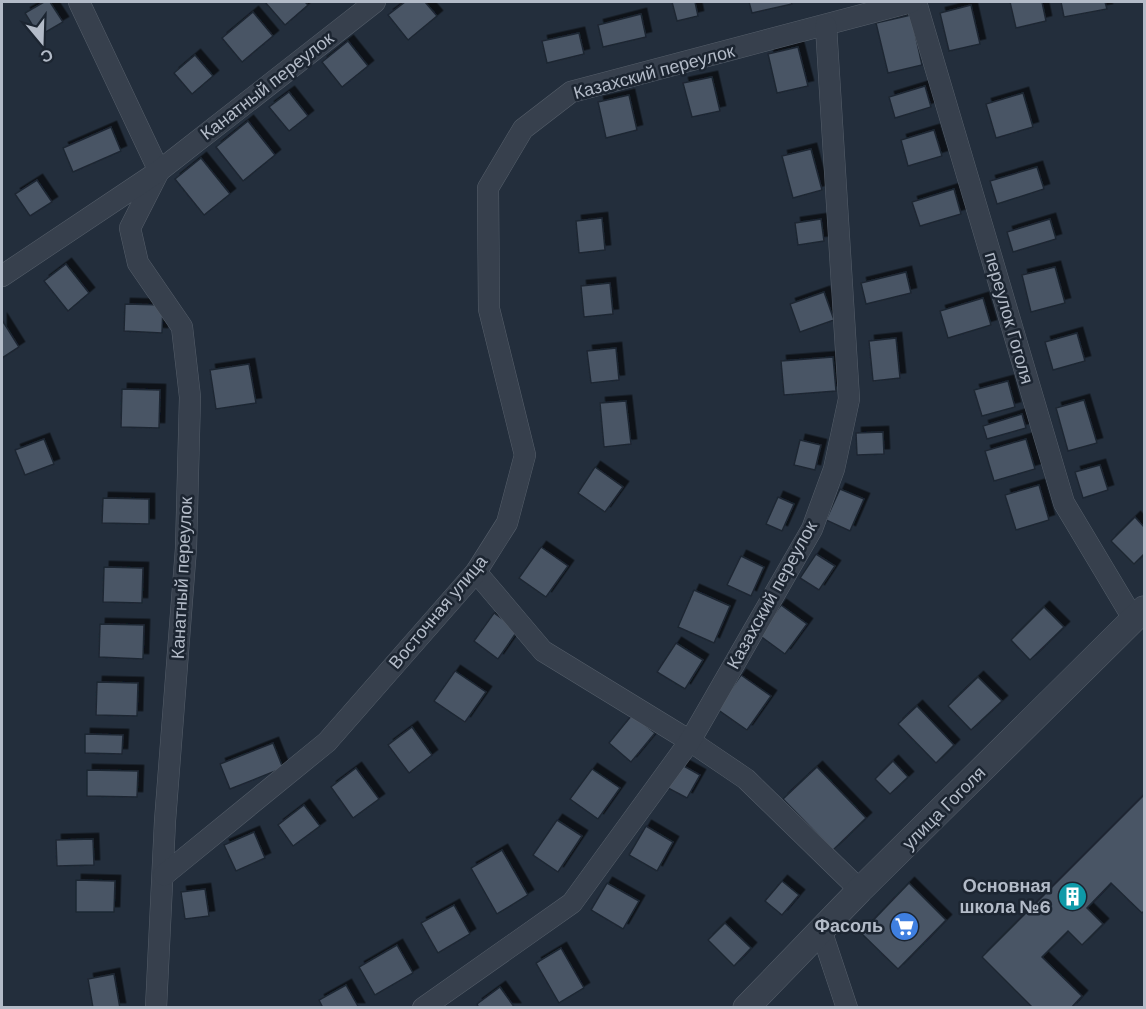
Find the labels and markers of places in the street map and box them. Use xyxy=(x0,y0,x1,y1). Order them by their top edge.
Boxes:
place label: Основная школа №6 xyxy=(960,874,1051,919)
building icon: Основная школа №6 xyxy=(1056,880,1088,912)
supermarket icon: Фасоль xyxy=(888,910,920,942)
place label: Фасоль xyxy=(815,914,883,938)

